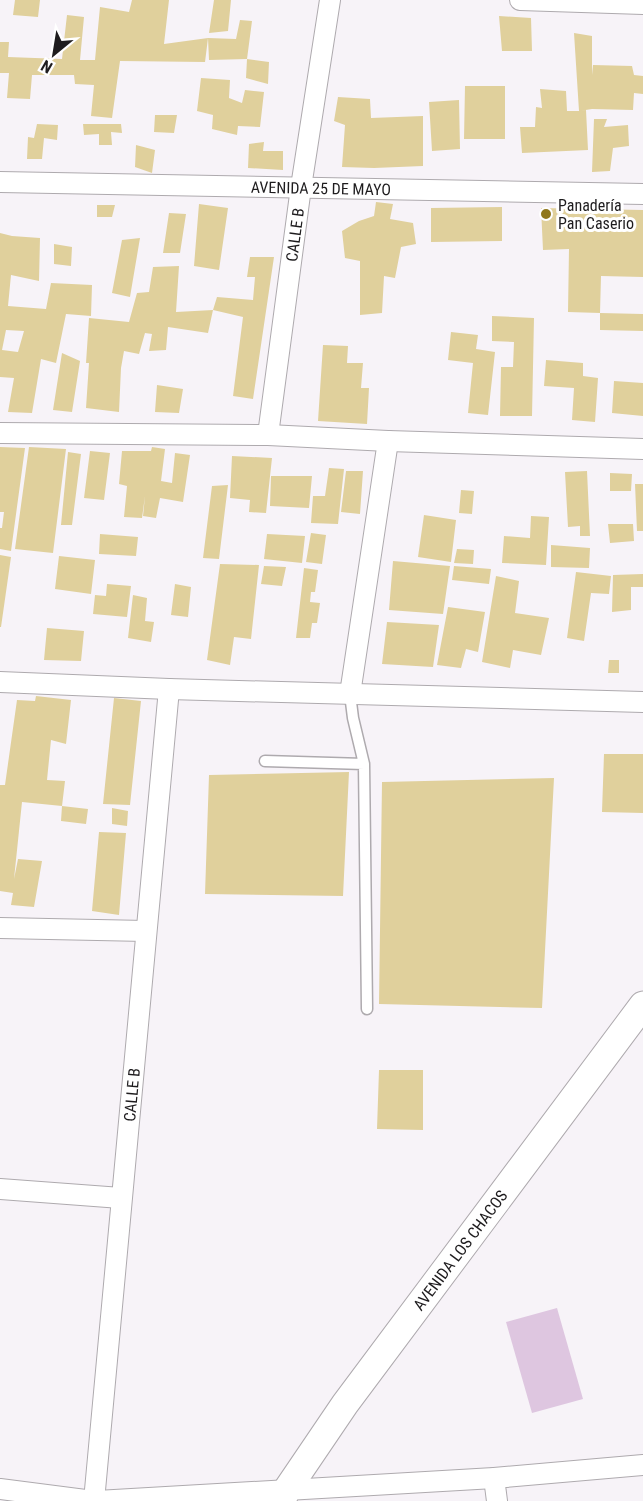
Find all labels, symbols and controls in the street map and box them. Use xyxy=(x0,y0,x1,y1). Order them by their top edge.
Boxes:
north arrow xyxy=(24,24,84,84)
text: N xyxy=(38,56,56,77)
street label: AVENIDA 25 DE MAYO xyxy=(251,177,391,199)
place label: Panadería Pan Caserio xyxy=(558,196,634,233)
street label: CALLE B xyxy=(282,207,308,263)
marker: Panadería Pan Caserio xyxy=(539,207,553,221)
street label: CALLE B xyxy=(120,1067,143,1122)
street label: AVENIDA LOS CHACOS xyxy=(409,1186,511,1314)

